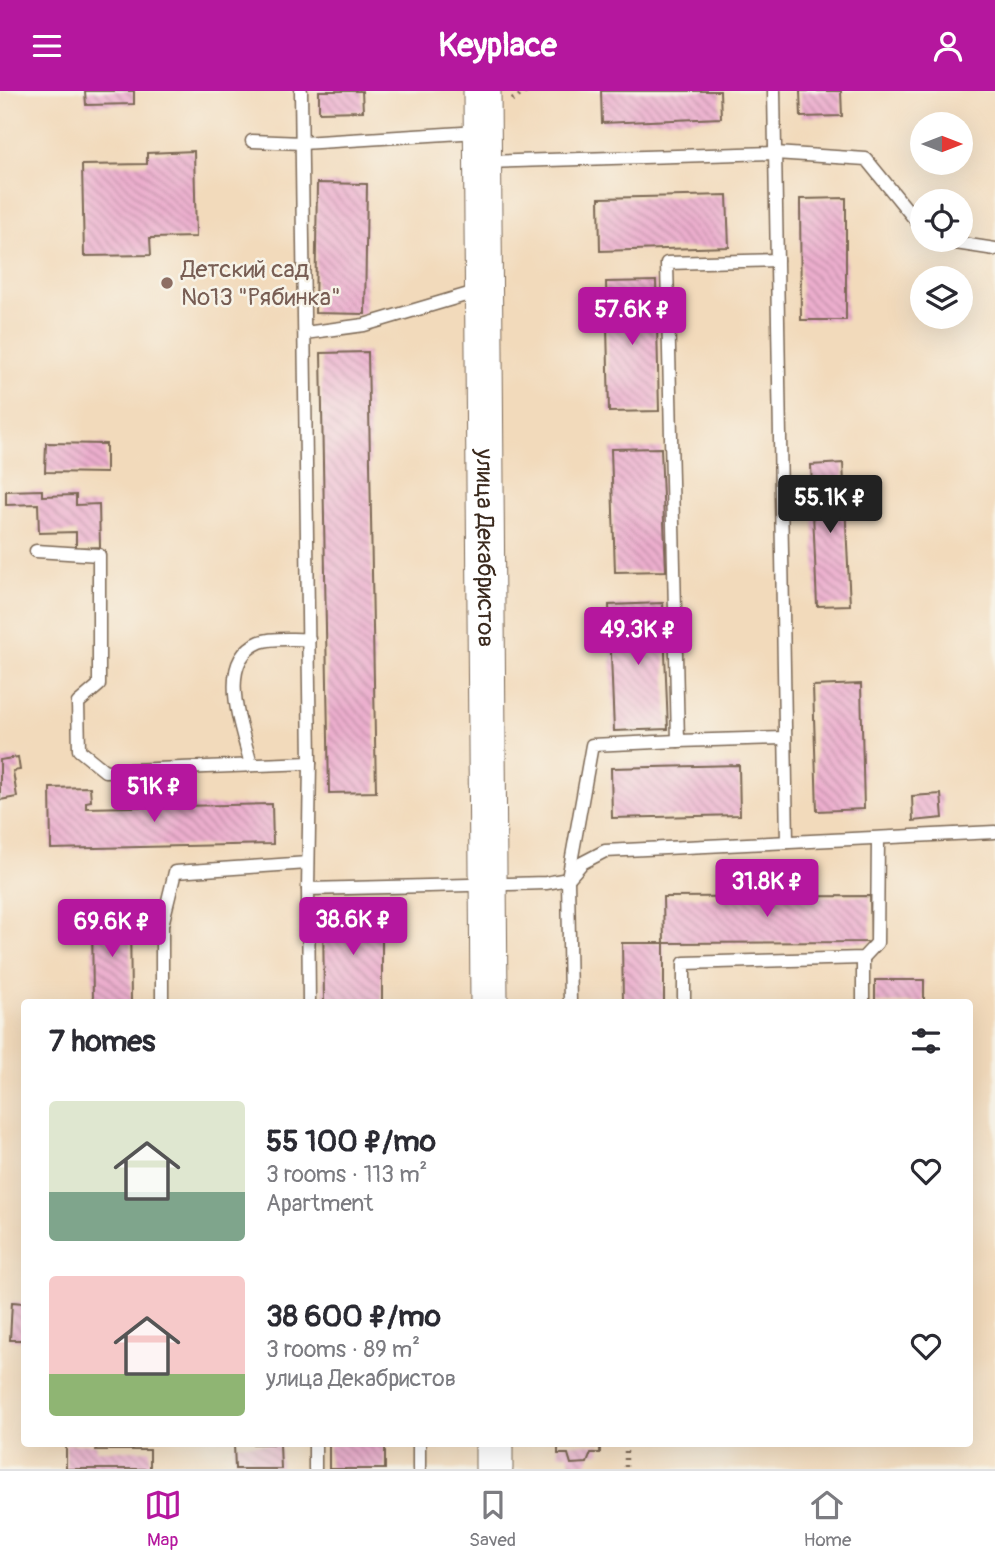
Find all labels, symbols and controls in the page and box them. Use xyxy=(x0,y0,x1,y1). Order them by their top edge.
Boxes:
text: Keyplace xyxy=(438,26,557,66)
icon: menu xyxy=(28,27,66,65)
icon: person xyxy=(929,27,967,65)
north arrow xyxy=(910,112,973,175)
map controls xyxy=(910,112,973,329)
button: locate xyxy=(910,189,973,252)
place label: Детский сад №13 "Рябинка" xyxy=(180,255,341,312)
button: layers xyxy=(910,266,973,329)
marker: Детский сад №13 "Рябинка" xyxy=(159,275,175,291)
pin: 57.6K ₽ xyxy=(567,287,697,347)
text: 57.6K ₽ xyxy=(594,295,670,324)
street label: улица Декабристов xyxy=(470,448,500,647)
pin: 55.1K ₽ xyxy=(765,475,895,535)
text: 55.1K ₽ xyxy=(794,483,866,512)
pin: 49.3K ₽ xyxy=(573,607,703,667)
text: 49.3K ₽ xyxy=(600,615,676,644)
pin: 51K ₽ xyxy=(105,765,203,824)
text: 51K ₽ xyxy=(127,772,181,801)
pin: 31.8K ₽ xyxy=(702,859,832,919)
text: 31.8K ₽ xyxy=(731,867,803,896)
pin: 38.6K ₽ xyxy=(288,897,418,957)
pin: 69.6K ₽ xyxy=(47,899,177,959)
text: 38.6K ₽ xyxy=(315,905,391,934)
text: 69.6K ₽ xyxy=(74,907,150,936)
icon: filters xyxy=(907,1022,945,1060)
text: 7 homes xyxy=(49,1023,156,1060)
text: 55 100 ₽/mo xyxy=(266,1123,436,1160)
icon: home xyxy=(105,1129,189,1213)
icon: heart xyxy=(907,1152,945,1190)
text: 3 rooms · 113 m² xyxy=(266,1160,427,1189)
text: Apartment xyxy=(266,1189,373,1218)
text: 38 600 ₽/mo xyxy=(266,1298,441,1335)
icon: home xyxy=(105,1304,189,1388)
icon: heart xyxy=(907,1327,945,1365)
text: 3 rooms · 89 m² xyxy=(266,1335,420,1364)
text: улица Декабристов xyxy=(266,1364,456,1393)
tab: Map xyxy=(144,1486,182,1552)
tab: Saved xyxy=(469,1486,516,1552)
tab: Home xyxy=(803,1486,851,1552)

